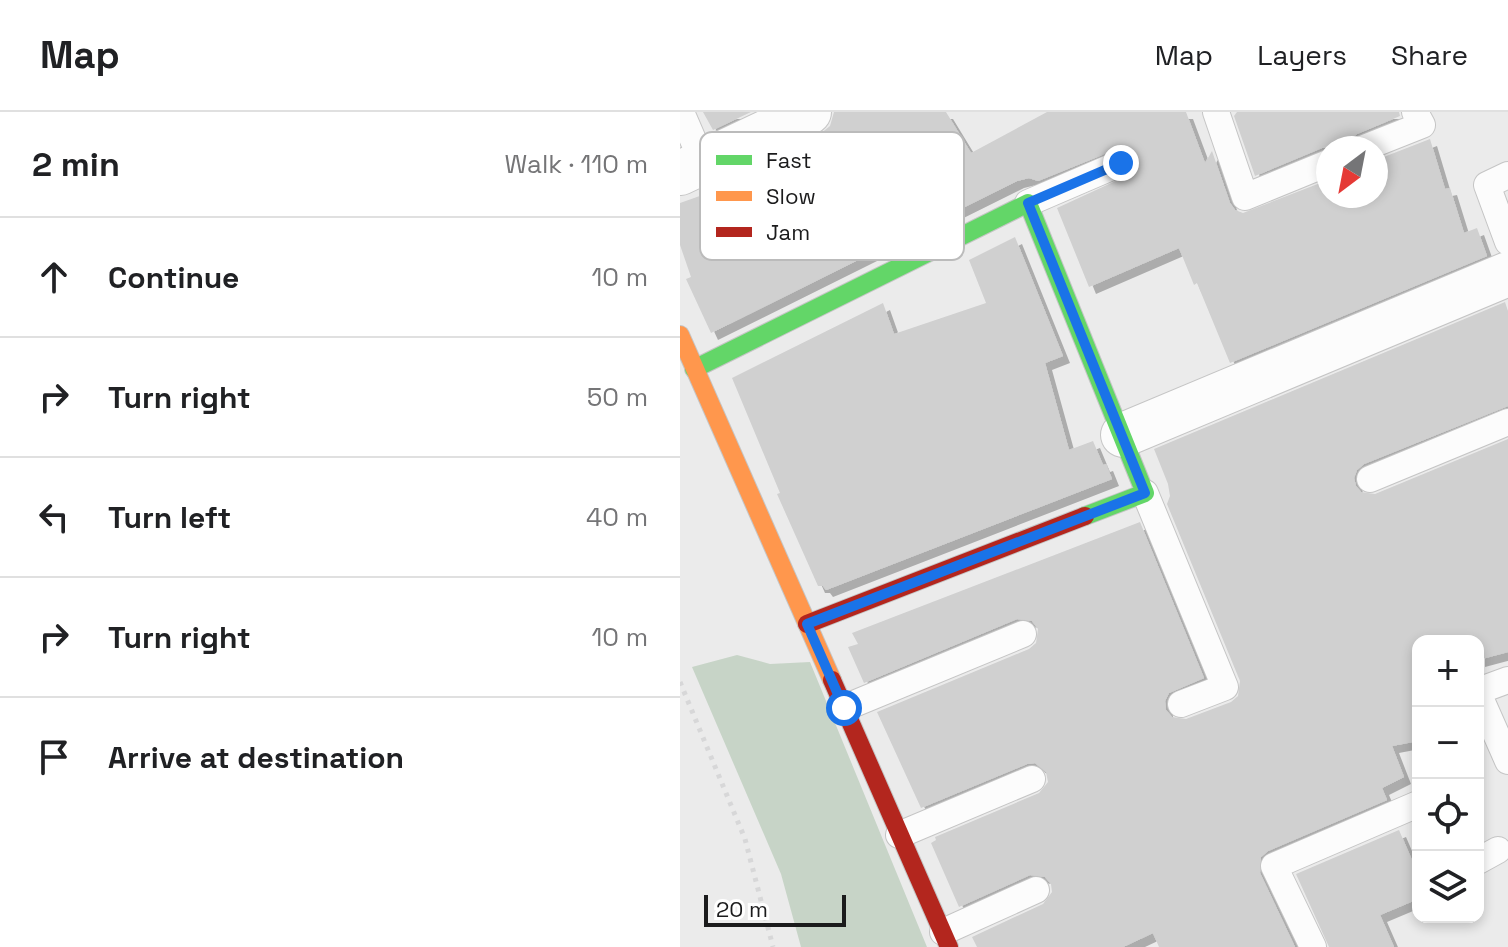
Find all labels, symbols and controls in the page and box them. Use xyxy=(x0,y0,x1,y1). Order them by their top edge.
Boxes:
text: Map xyxy=(40,31,120,79)
text: Map xyxy=(1155,37,1213,73)
text: Layers xyxy=(1257,37,1347,73)
text: Share xyxy=(1391,37,1468,73)
legend xyxy=(700,132,964,260)
north arrow xyxy=(1316,136,1388,208)
text: 2 min xyxy=(32,143,120,186)
route end xyxy=(1103,145,1139,181)
text: Fast xyxy=(766,146,812,174)
text: Walk · 110 m xyxy=(505,147,648,181)
text: Slow xyxy=(766,182,816,210)
text: Jam xyxy=(766,218,810,246)
icon: ahead xyxy=(32,255,76,299)
text: Continue xyxy=(108,258,239,297)
text: 10 m xyxy=(591,260,648,294)
icon: right xyxy=(32,375,76,419)
text: Turn right xyxy=(108,378,251,417)
text: 50 m xyxy=(587,380,648,414)
icon: left xyxy=(32,495,76,539)
text: Turn left xyxy=(108,498,231,537)
text: 40 m xyxy=(586,500,648,534)
icon: right xyxy=(32,615,76,659)
text: Turn right xyxy=(108,618,251,657)
text: 10 m xyxy=(591,620,648,654)
map controls xyxy=(1412,635,1484,923)
button: + xyxy=(1412,635,1484,707)
route start xyxy=(826,690,862,726)
button: − xyxy=(1412,707,1484,779)
icon: arrive xyxy=(32,735,76,779)
text: Arrive at destination xyxy=(108,738,404,777)
button: locate xyxy=(1412,779,1484,851)
button: layers xyxy=(1412,851,1484,923)
scale bar xyxy=(704,891,846,927)
text: 20 m xyxy=(716,895,768,923)

